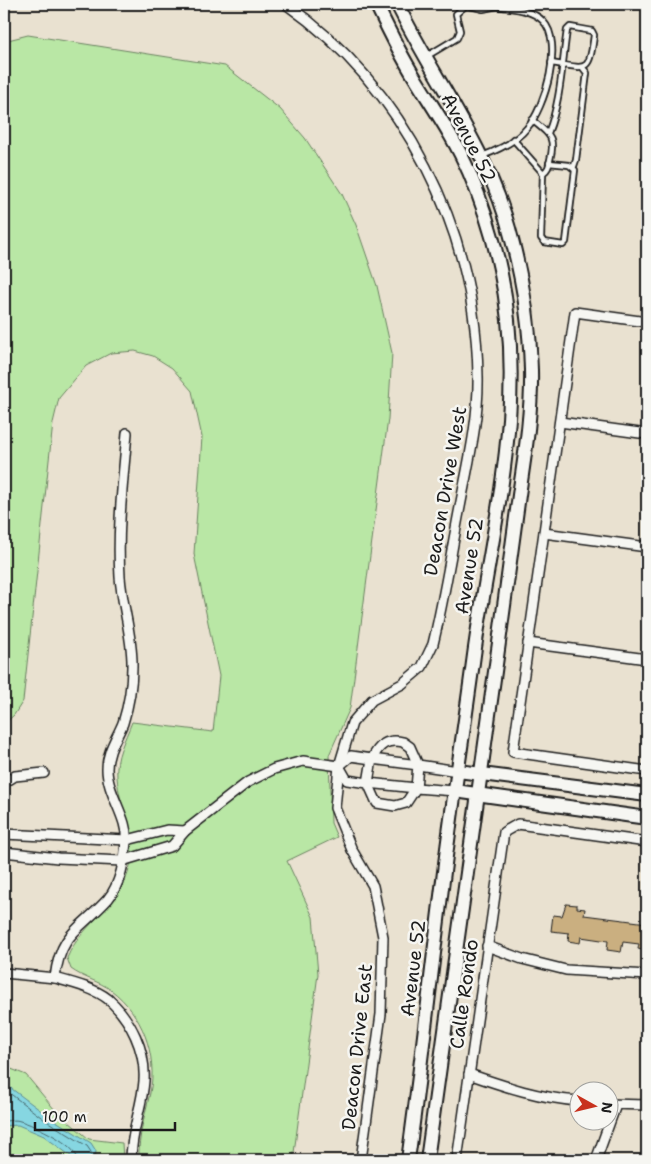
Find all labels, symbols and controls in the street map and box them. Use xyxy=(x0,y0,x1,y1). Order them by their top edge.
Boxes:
street label: Avenue 52 xyxy=(436,89,502,187)
street label: Deacon Drive West xyxy=(418,404,472,578)
street label: Avenue 52 xyxy=(449,516,489,616)
street label: Avenue 52 xyxy=(395,918,431,1018)
street label: Calle Rondo xyxy=(444,938,484,1050)
street label: Deacon Drive East xyxy=(336,963,378,1131)
north arrow xyxy=(568,1082,618,1132)
scale bar xyxy=(35,1099,175,1131)
text: N xyxy=(597,1101,617,1115)
text: 100 m xyxy=(42,1107,87,1127)

